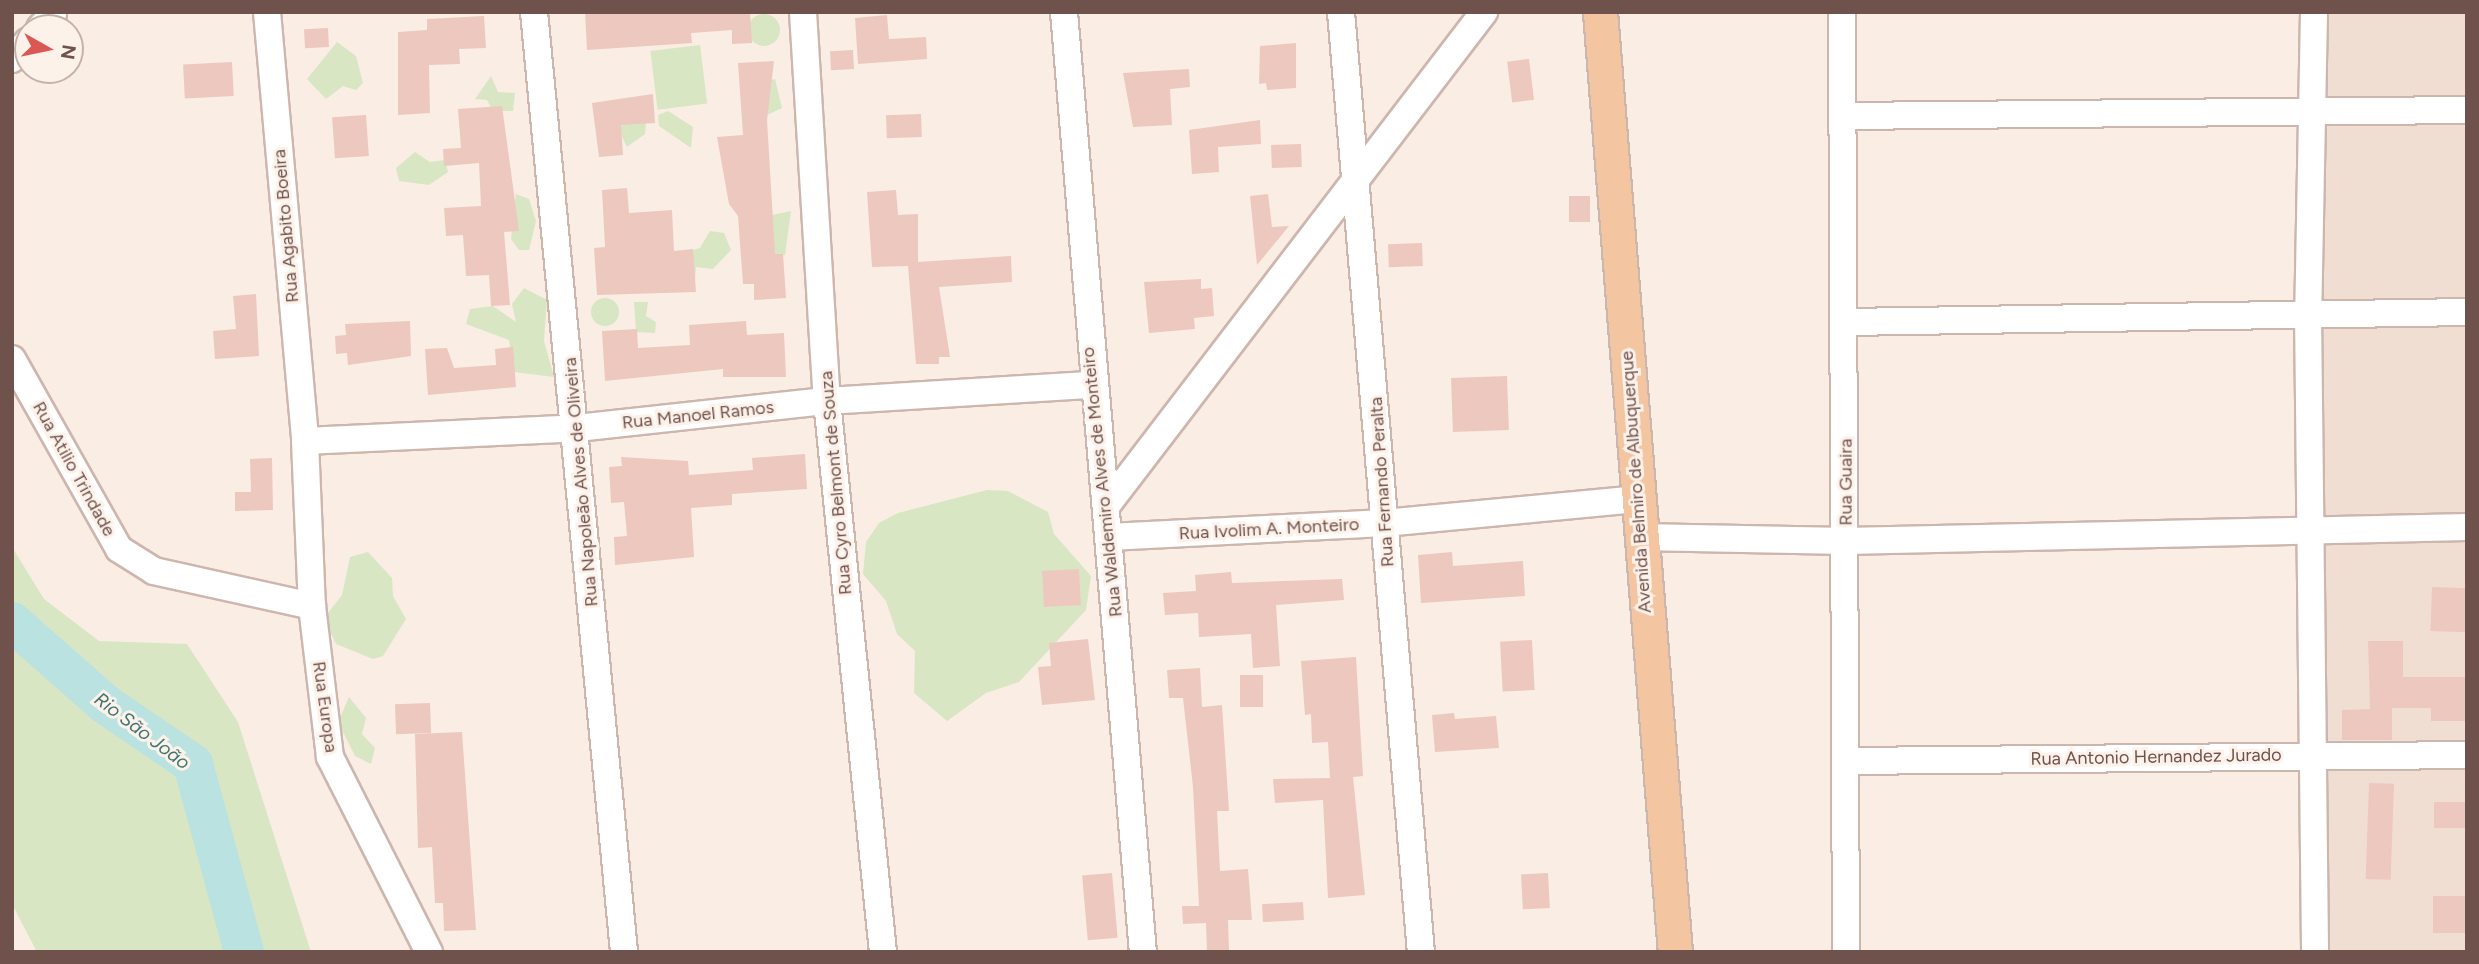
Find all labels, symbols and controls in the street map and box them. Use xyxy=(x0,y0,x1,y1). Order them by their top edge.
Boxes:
north arrow xyxy=(14,14,84,84)
text: N xyxy=(56,43,81,61)
street label: Rua Agabito Boeira xyxy=(269,148,303,304)
street label: Rua Waldemiro Alves de Monteiro xyxy=(1077,346,1127,618)
street label: Avenida Belmiro de Albuquerque xyxy=(1616,350,1656,614)
street label: Rua Napoleão Alves de Oliveira xyxy=(559,356,603,608)
street label: Rua Cyro Belmont de Souza xyxy=(815,370,857,596)
street label: Rua Manoel Ramos xyxy=(621,396,775,434)
street label: Rua Fernando Peralta xyxy=(1365,396,1399,568)
street label: Rua Atilio Trindade xyxy=(28,398,120,540)
street label: Rua Guaira xyxy=(1835,438,1857,526)
street label: Rua Ivolim A. Monteiro xyxy=(1178,513,1360,545)
street label: Rua Europa xyxy=(308,660,342,754)
water label: Rio São João xyxy=(90,688,194,774)
street label: Rua Antonio Hernandez Jurado xyxy=(2030,744,2282,770)

